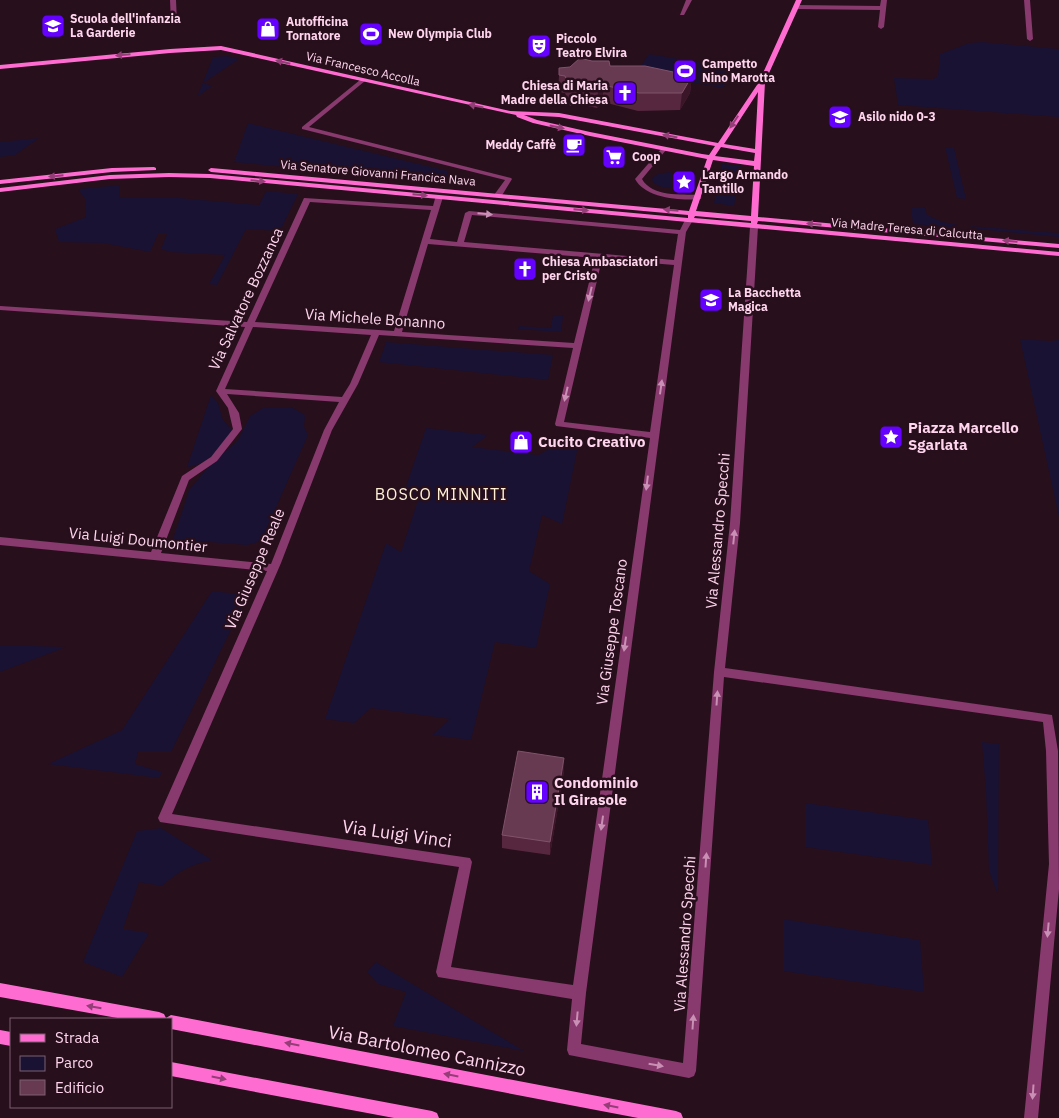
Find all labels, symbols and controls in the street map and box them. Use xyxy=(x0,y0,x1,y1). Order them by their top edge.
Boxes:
place label: Scuola dell'infanzia La Garderie xyxy=(70,11,181,40)
school or university icon: Scuola dell'infanzia La Garderie xyxy=(40,13,66,39)
place label: Autofficina Tornatore xyxy=(286,14,349,43)
shop icon: Autofficina Tornatore xyxy=(255,16,281,42)
sports icon: New Olympia Club xyxy=(358,21,384,47)
place label: New Olympia Club xyxy=(388,26,492,41)
place label: Piccolo Teatro Elvira xyxy=(556,31,627,60)
theatre icon: Piccolo Teatro Elvira xyxy=(526,33,552,59)
street label: Via Francesco Accolla xyxy=(305,48,422,89)
one-way arrow xyxy=(114,51,130,59)
place label: Campetto Nino Marotta xyxy=(702,56,775,85)
one-way arrow xyxy=(275,58,291,66)
sports icon: Campetto Nino Marotta xyxy=(672,58,698,84)
place label: Chiesa di Maria Madre della Chiesa xyxy=(501,78,608,107)
church icon: Chiesa di Maria Madre della Chiesa xyxy=(612,80,638,106)
one-way arrow xyxy=(468,102,483,110)
school or university icon: Asilo nido 0-3 xyxy=(827,104,853,130)
place label: Asilo nido 0-3 xyxy=(858,109,936,124)
one-way arrow xyxy=(729,115,739,128)
one-way arrow xyxy=(549,123,564,131)
cafe icon: Meddy Caffè xyxy=(561,132,587,158)
one-way arrow xyxy=(662,132,678,140)
place label: Meddy Caffè xyxy=(486,137,556,152)
supermarket icon: Coop xyxy=(601,144,627,170)
place label: Coop xyxy=(632,149,661,164)
street label: Via Senatore Giovanni Francica Nava xyxy=(280,156,477,189)
place label: Largo Armando Tantillo xyxy=(702,167,788,196)
place icon: Largo Armando Tantillo xyxy=(671,169,697,195)
one-way arrow xyxy=(47,172,63,180)
one-way arrow xyxy=(250,177,266,185)
one-way arrow xyxy=(412,191,428,199)
one-way arrow xyxy=(574,206,590,214)
one-way arrow xyxy=(663,206,679,214)
one-way arrow xyxy=(478,210,494,218)
street label: Via Madre Teresa di Calcutta xyxy=(830,214,984,243)
one-way arrow xyxy=(805,219,821,227)
street label: Via Salvatore Bozzanca xyxy=(204,224,287,373)
one-way arrow xyxy=(1002,237,1018,245)
place label: Chiesa Ambasciatori per Cristo xyxy=(542,254,658,283)
church icon: Chiesa Ambasciatori per Cristo xyxy=(512,256,538,282)
place label: La Bacchetta Magica xyxy=(728,285,801,314)
one-way arrow xyxy=(586,287,594,302)
school or university icon: La Bacchetta Magica xyxy=(698,287,724,313)
street label: Via Michele Bonanno xyxy=(304,304,446,333)
one-way arrow xyxy=(657,378,665,394)
one-way arrow xyxy=(562,386,570,401)
place label: Piazza Marcello Sgarlata xyxy=(908,418,1019,454)
place icon: Piazza Marcello Sgarlata xyxy=(878,424,904,450)
shop icon: Cucito Creativo xyxy=(508,429,534,455)
place label: Cucito Creativo xyxy=(538,432,646,451)
street label: Via Alessandro Specchi xyxy=(701,452,734,610)
one-way arrow xyxy=(643,476,651,492)
district label: BOSCO MINNITI xyxy=(375,484,507,504)
street label: Via Giuseppe Reale xyxy=(220,505,289,632)
street label: Via Luigi Doumontier xyxy=(68,523,209,556)
one-way arrow xyxy=(730,528,738,544)
street label: Via Giuseppe Toscano xyxy=(592,558,631,706)
one-way arrow xyxy=(621,637,629,653)
one-way arrow xyxy=(714,690,722,706)
place label: Condominio Il Girasole xyxy=(554,773,638,809)
building icon: Condominio Il Girasole xyxy=(524,779,550,805)
street label: Via Luigi Vinci xyxy=(341,814,453,853)
one-way arrow xyxy=(597,815,605,831)
one-way arrow xyxy=(702,852,710,868)
street label: Via Alessandro Specchi xyxy=(670,855,699,1013)
one-way arrow xyxy=(1044,923,1052,939)
one-way arrow xyxy=(86,1003,102,1011)
one-way arrow xyxy=(572,1011,580,1027)
one-way arrow xyxy=(690,1014,698,1030)
legend xyxy=(10,1018,172,1108)
street label: Via Bartolomeo Cannizzo xyxy=(326,1020,528,1081)
text: Strada xyxy=(55,1028,99,1047)
one-way arrow xyxy=(284,1040,299,1048)
text: Parco xyxy=(55,1053,93,1072)
one-way arrow xyxy=(649,1061,665,1069)
one-way arrow xyxy=(443,1070,459,1078)
one-way arrow xyxy=(212,1074,228,1082)
text: Edificio xyxy=(55,1078,104,1097)
one-way arrow xyxy=(1029,1084,1037,1100)
one-way arrow xyxy=(602,1101,618,1109)

